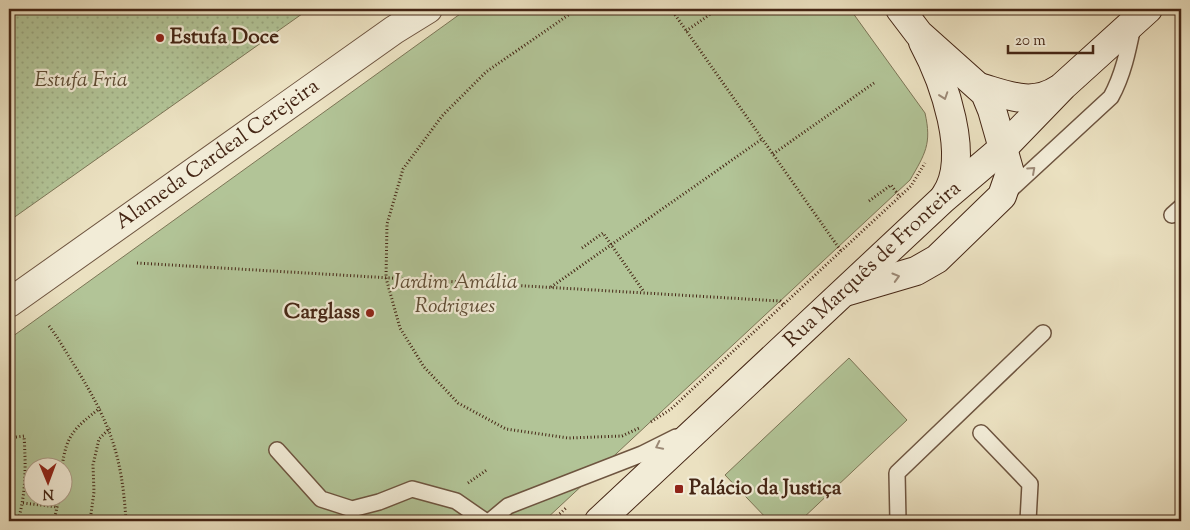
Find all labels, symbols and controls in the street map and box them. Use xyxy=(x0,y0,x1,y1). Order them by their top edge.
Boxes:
scale bar xyxy=(1008,22,1092,54)
place label: Estufa Doce xyxy=(170,23,279,53)
text: 20 m xyxy=(1015,31,1046,52)
marker: Estufa Doce xyxy=(154,32,166,44)
park label: Estufa Fria xyxy=(34,66,128,96)
street label: Alameda Cardeal Cerejeira xyxy=(110,72,326,238)
one-way arrow xyxy=(938,91,948,100)
one-way arrow xyxy=(1026,167,1035,176)
street label: Rua Marquês de Fronteira xyxy=(778,174,968,355)
park label: Jardim Amália Rodrigues xyxy=(391,268,518,322)
one-way arrow xyxy=(891,273,899,283)
place label: Carglass xyxy=(284,298,360,328)
marker: Carglass xyxy=(364,307,376,319)
one-way arrow xyxy=(655,440,664,450)
north arrow xyxy=(22,458,72,508)
place label: Palácio da Justiça xyxy=(689,474,842,504)
text: N xyxy=(42,483,54,503)
marker: Palácio da Justiça xyxy=(673,483,685,495)

